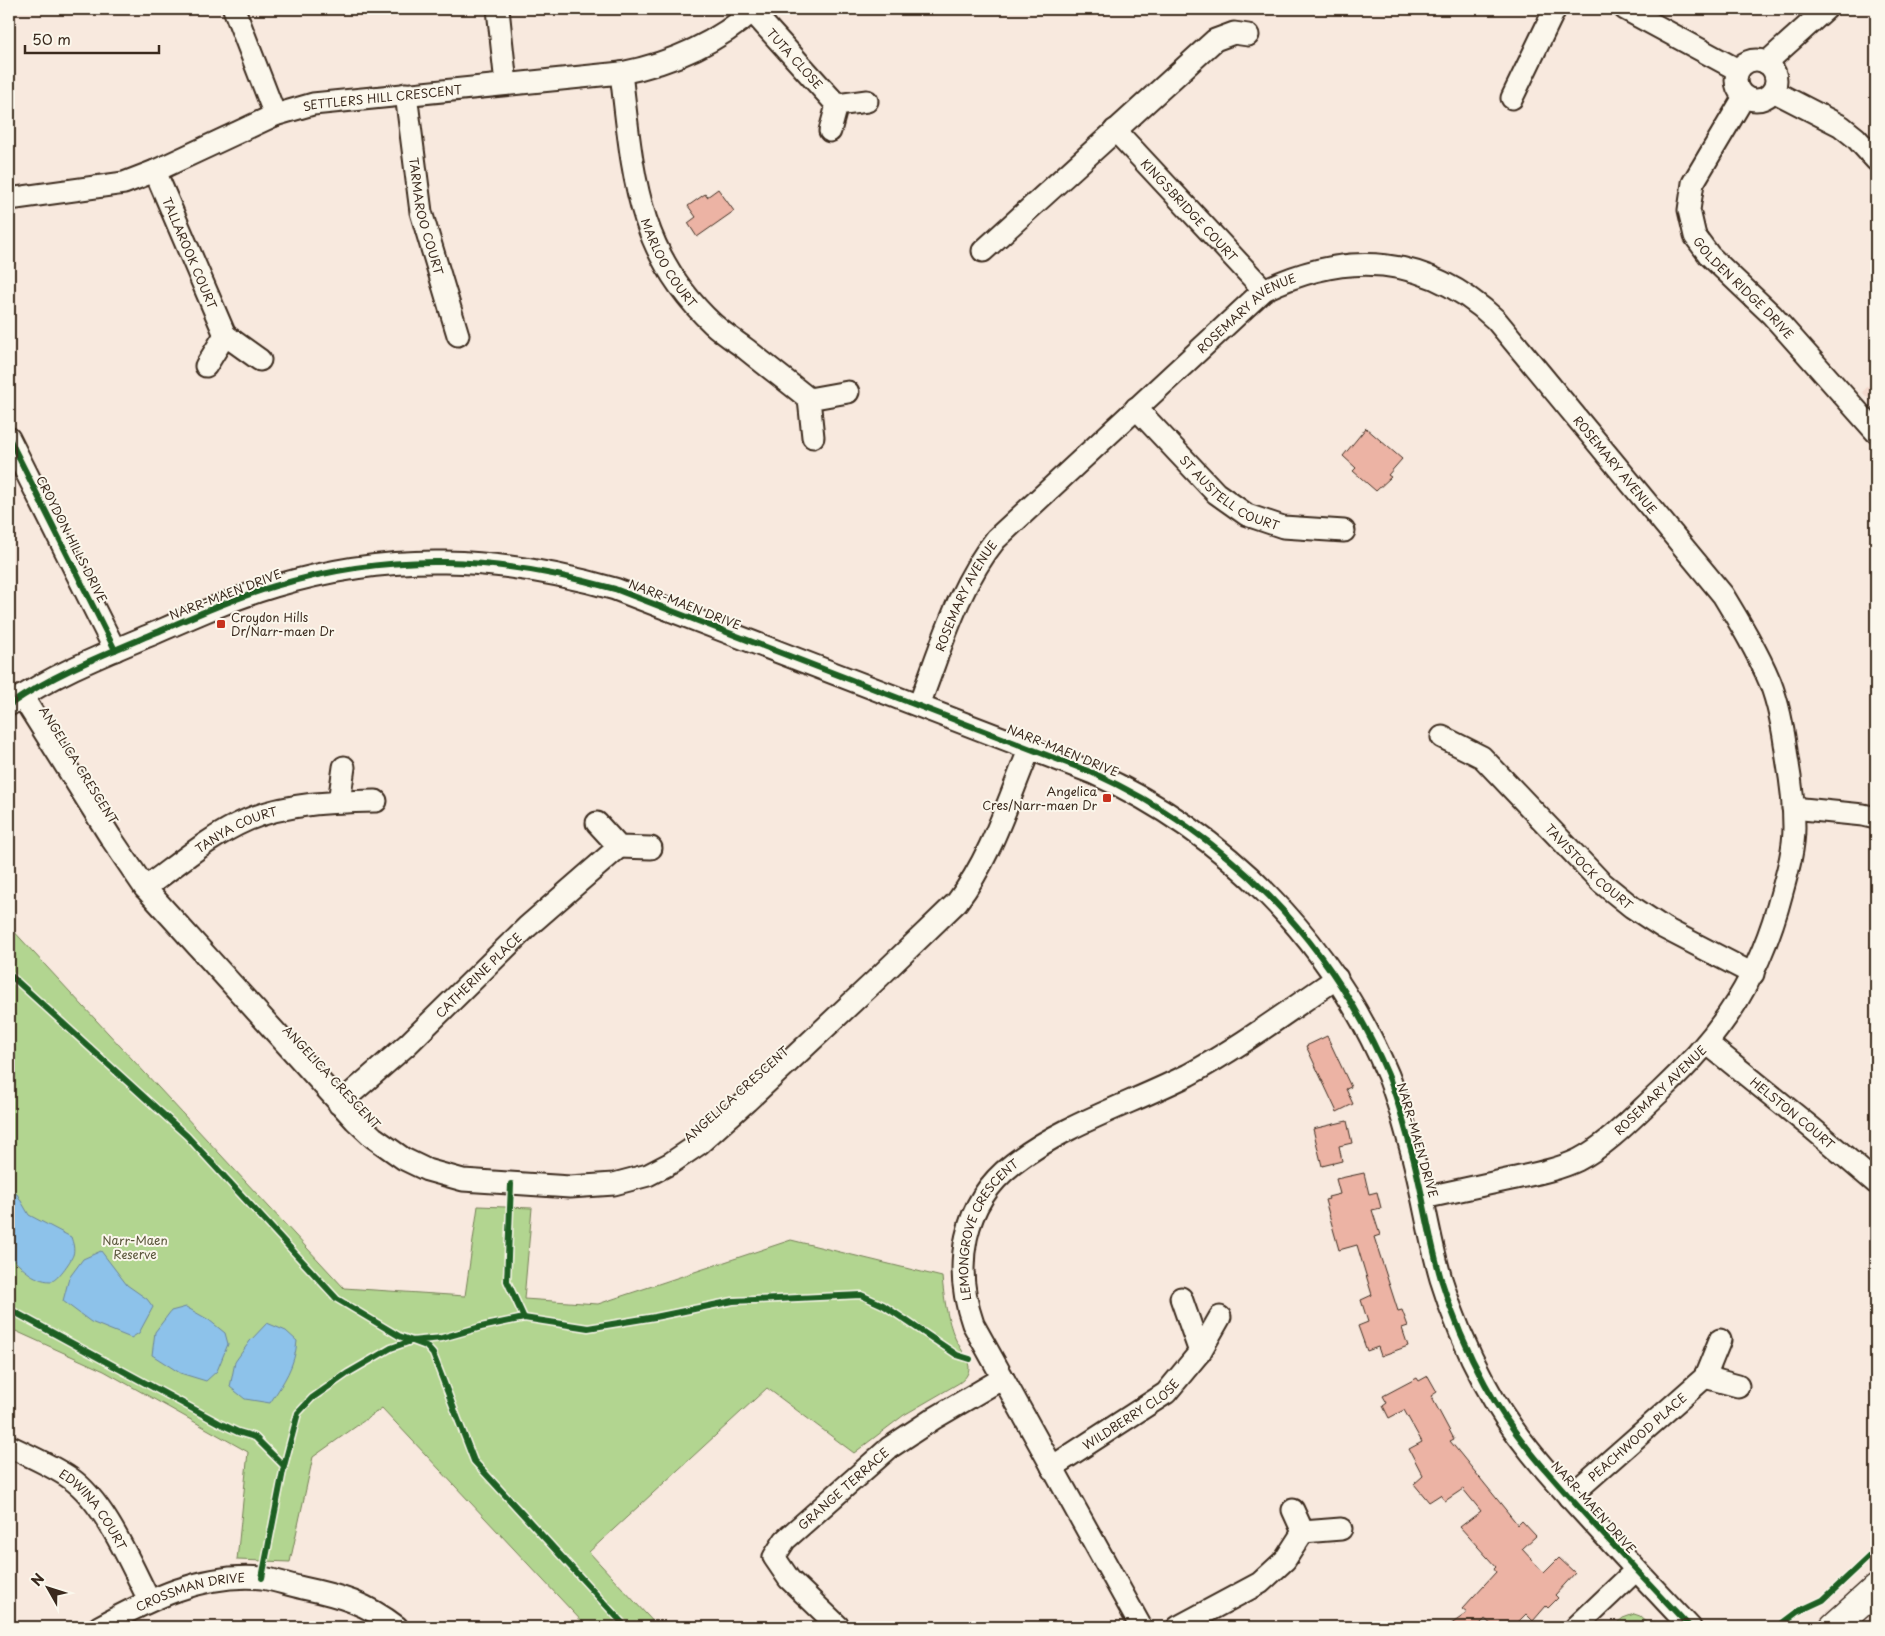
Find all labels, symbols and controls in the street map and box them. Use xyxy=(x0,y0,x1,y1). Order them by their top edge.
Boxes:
scale bar xyxy=(25,22,159,54)
street label: TUTA CLOSE xyxy=(763,24,827,93)
text: 50 m xyxy=(32,27,71,50)
street label: SETTLERS HILL CRESCENT xyxy=(301,80,464,116)
street label: KINGSBRIDGE COURT xyxy=(1137,154,1242,266)
street label: TARMAROO COURT xyxy=(405,156,449,278)
street label: TALLAROOK COURT xyxy=(158,194,222,312)
street label: MARLOO COURT xyxy=(637,216,702,312)
street label: GOLDEN RIDGE DRIVE xyxy=(1689,233,1798,343)
street label: ROSEMARY AVENUE xyxy=(1193,269,1298,357)
street label: ROSEMARY AVENUE xyxy=(1569,412,1661,518)
street label: ST AUSTELL COURT xyxy=(1176,451,1283,534)
street label: CROYDON HILLS DRIVE xyxy=(32,472,112,606)
street label: ROSEMARY AVENUE xyxy=(930,536,1001,654)
street label: NARR-MAEN DRIVE xyxy=(166,564,284,624)
street label: NARR-MAEN DRIVE xyxy=(626,574,744,634)
place label: Croydon Hills Dr/Narr-maen Dr xyxy=(231,608,335,640)
marker: Croydon Hills Dr/Narr-maen Dr xyxy=(215,618,227,630)
street label: ANGELICA CRESCENT xyxy=(35,703,123,828)
street label: NARR-MAEN DRIVE xyxy=(1005,719,1121,781)
place label: Angelica Cres/Narr-maen Dr xyxy=(982,782,1098,814)
marker: Angelica Cres/Narr-maen Dr xyxy=(1101,792,1113,804)
street label: TANYA COURT xyxy=(191,801,280,857)
street label: TAVISTOCK COURT xyxy=(1541,820,1638,914)
street label: CATHERINE PLACE xyxy=(431,928,525,1021)
street label: ANGELICA CRESCENT xyxy=(279,1021,385,1133)
street label: ANGELICA CRESCENT xyxy=(679,1041,793,1146)
street label: ROSEMARY AVENUE xyxy=(1610,1041,1710,1139)
street label: HELSTON COURT xyxy=(1746,1073,1839,1153)
street label: NARR-MAEN DRIVE xyxy=(1393,1081,1443,1199)
street label: LEMONGROVE CRESCENT xyxy=(954,1154,1022,1302)
park label: Narr-Maen Reserve xyxy=(102,1231,168,1263)
street label: WILDBERRY CLOSE xyxy=(1079,1375,1183,1454)
street label: PEACHWOOD PLACE xyxy=(1584,1388,1691,1485)
street label: GRANGE TERRACE xyxy=(794,1443,893,1534)
street label: NARR-MAEN DRIVE xyxy=(1548,1457,1640,1557)
street label: EDWINA COURT xyxy=(56,1464,132,1554)
north arrow xyxy=(22,1564,72,1614)
street label: CROSSMAN DRIVE xyxy=(133,1568,245,1616)
text: N xyxy=(26,1569,49,1590)

